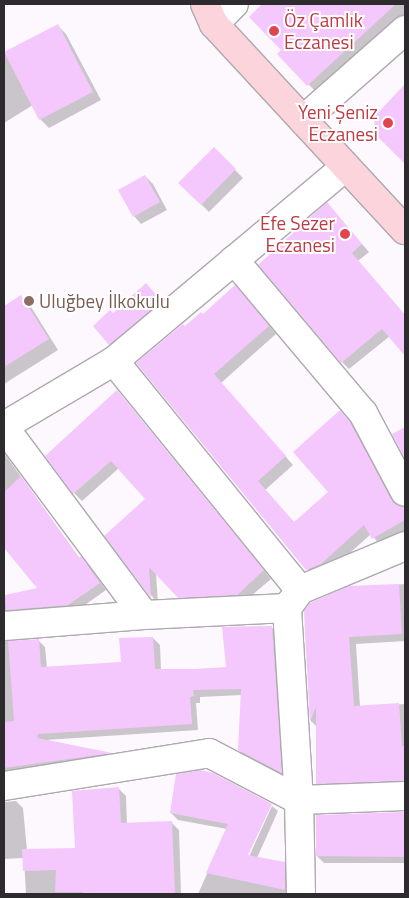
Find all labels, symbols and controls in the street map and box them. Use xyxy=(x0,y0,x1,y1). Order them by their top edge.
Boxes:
place label: Öz Çamlık Eczanesi xyxy=(284,9,363,53)
marker: Öz Çamlık Eczanesi xyxy=(268,25,280,37)
place label: Yeni Şeniz Eczanesi xyxy=(298,101,378,145)
marker: Yeni Şeniz Eczanesi xyxy=(382,117,394,129)
place label: Efe Sezer Eczanesi xyxy=(260,212,335,256)
marker: Efe Sezer Eczanesi xyxy=(339,228,351,240)
place label: Uluğbey İlkokulu xyxy=(39,290,170,312)
marker: Uluğbey İlkokulu xyxy=(23,295,35,307)

